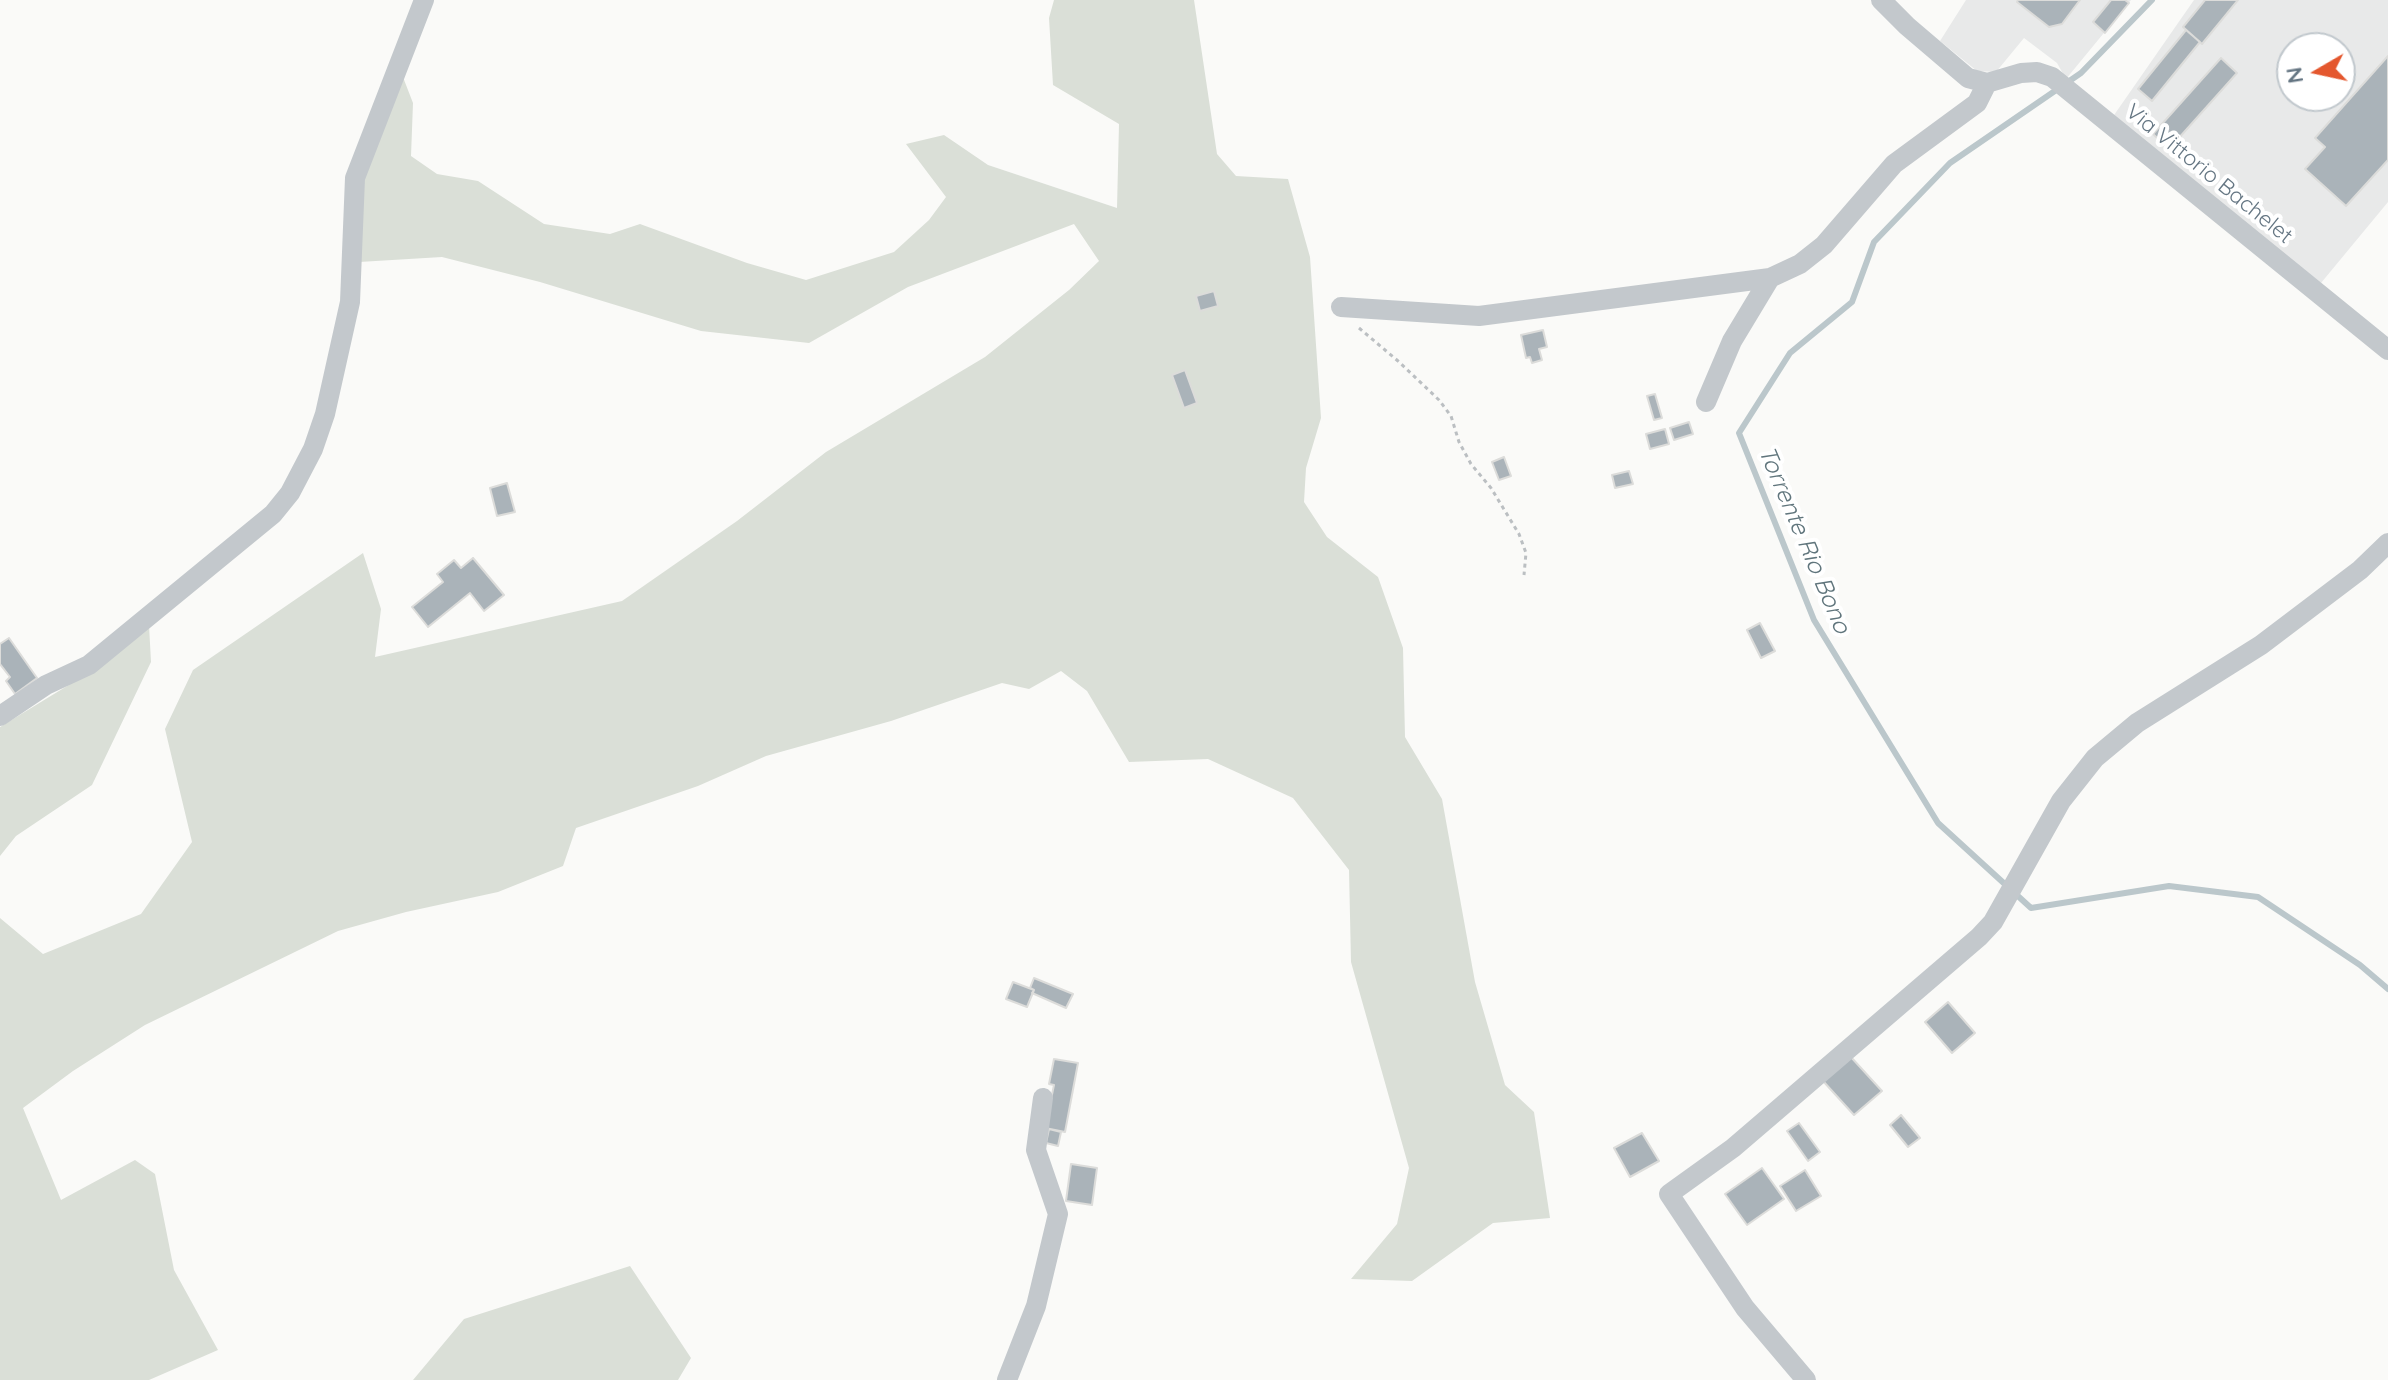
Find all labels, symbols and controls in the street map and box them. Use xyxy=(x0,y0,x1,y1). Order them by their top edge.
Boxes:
north arrow xyxy=(2276,32,2356,112)
text: N xyxy=(2279,65,2309,86)
street label: Via Vittorio Bachelet xyxy=(2120,99,2298,249)
water label: Torrente Rio Bono xyxy=(1752,442,1856,638)

